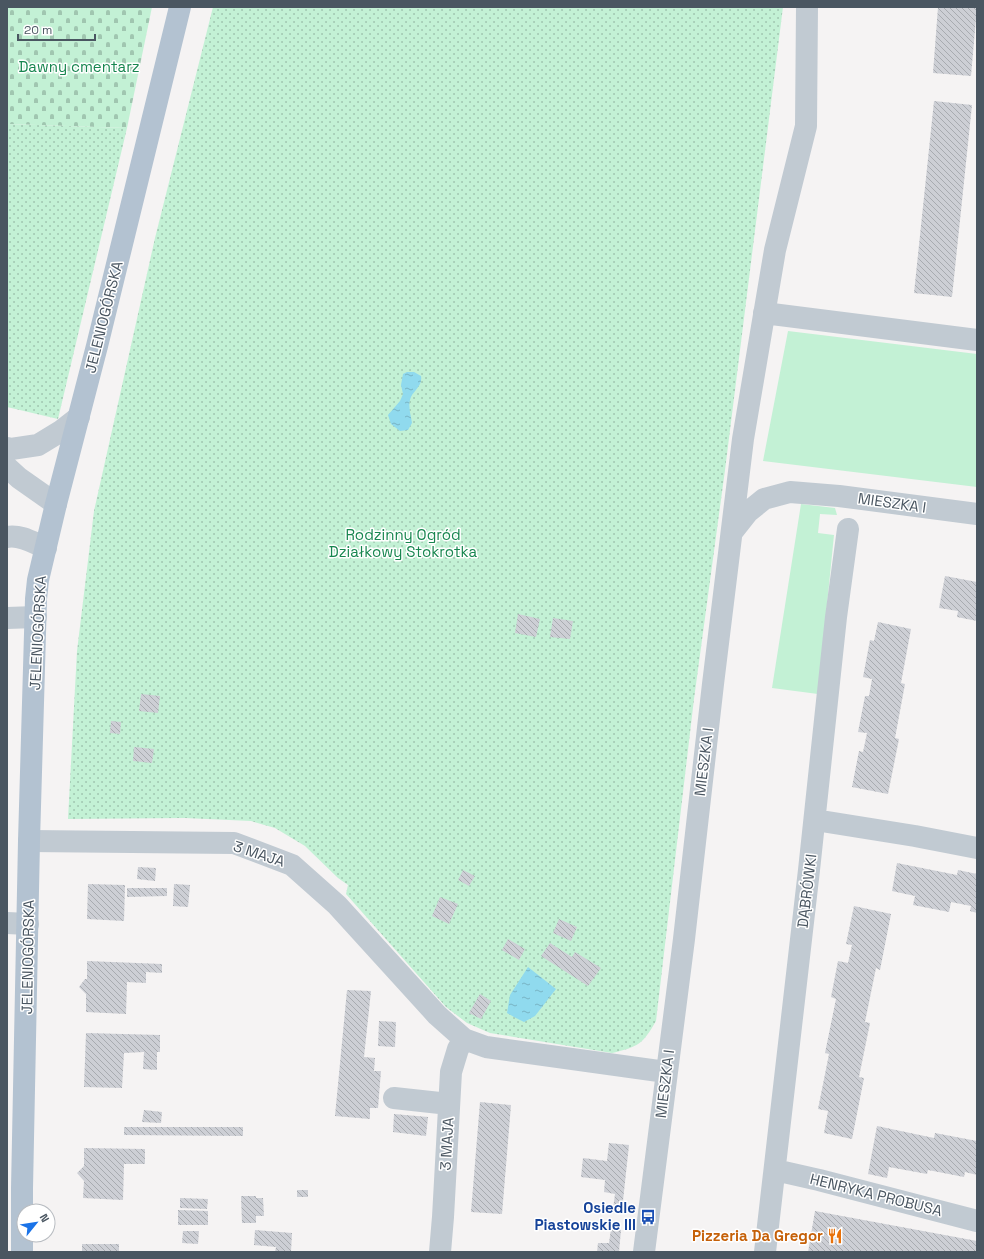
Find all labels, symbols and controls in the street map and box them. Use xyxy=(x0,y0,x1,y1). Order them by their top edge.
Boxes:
scale bar xyxy=(18,16,95,42)
text: 20 m xyxy=(24,22,52,38)
park label: Dawny cmentarz xyxy=(18,57,140,76)
street label: JELENIOGÓRSKA xyxy=(80,258,127,375)
street label: MIESZKA I xyxy=(857,488,927,517)
park label: Rodzinny Ogród Działkowy Stokrotka xyxy=(329,525,478,561)
street label: JELENIOGÓRSKA xyxy=(25,575,50,691)
street label: MIESZKA I xyxy=(690,727,717,797)
street label: 3 MAJA xyxy=(231,836,288,871)
street label: DĄBRÓWKI xyxy=(793,853,820,929)
street label: JELENIOGÓRSKA xyxy=(17,899,38,1015)
street label: MIESZKA I xyxy=(651,1049,678,1119)
street label: 3 MAJA xyxy=(436,1116,457,1171)
street label: HENRYKA PROBUSA xyxy=(808,1169,945,1220)
place label: Osiedle Piastowskie III xyxy=(534,1198,636,1234)
north arrow xyxy=(16,1203,56,1243)
bus stop icon: Osiedle Piastowskie III xyxy=(639,1208,657,1226)
text: N xyxy=(37,1211,53,1225)
place label: Pizzeria Da Gregor xyxy=(692,1226,823,1245)
restaurant icon: Pizzeria Da Gregor xyxy=(826,1227,844,1245)

